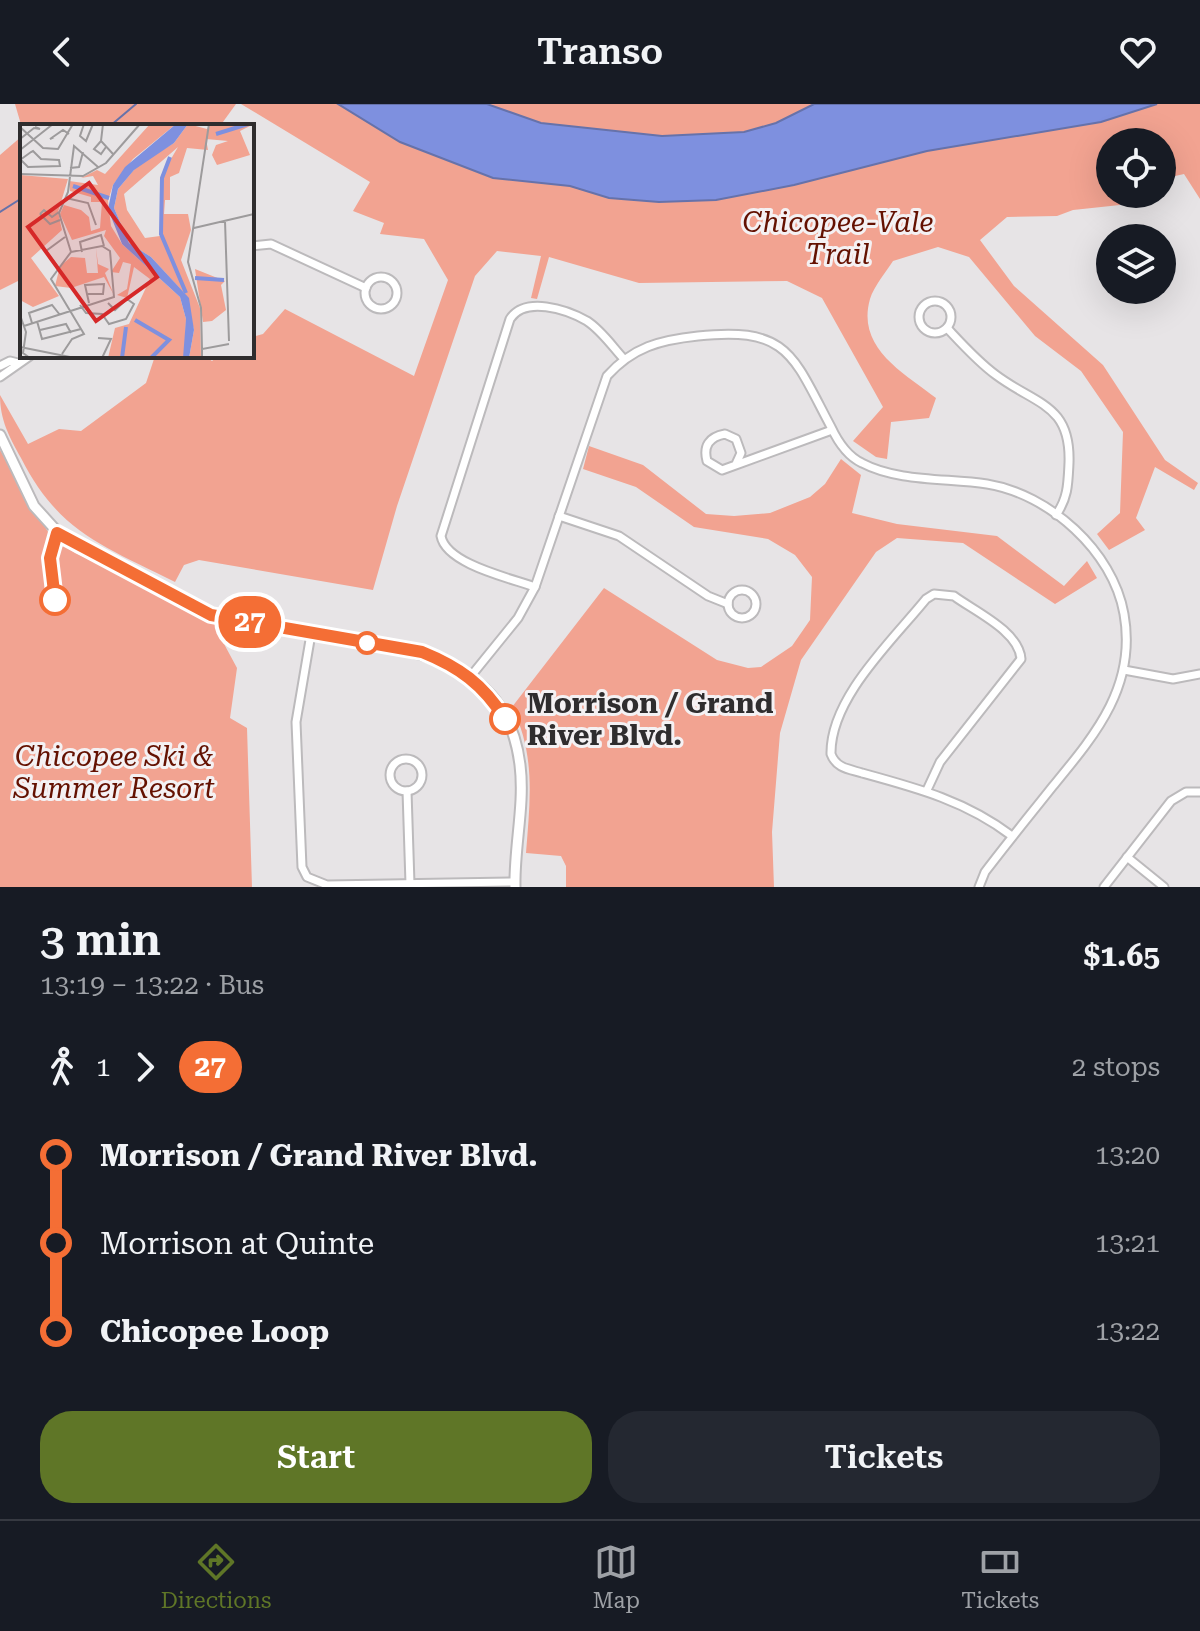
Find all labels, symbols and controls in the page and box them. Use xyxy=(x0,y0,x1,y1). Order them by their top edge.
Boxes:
icon: back xyxy=(40,30,84,74)
icon: heart xyxy=(1116,30,1160,74)
text: Transo xyxy=(537,31,663,73)
inset map xyxy=(20,124,254,358)
map controls xyxy=(1096,128,1176,304)
button: locate xyxy=(1096,128,1176,208)
park label: Chicopee-Vale Trail xyxy=(743,206,933,271)
button: layers xyxy=(1096,224,1176,304)
unlabelled marker xyxy=(40,585,70,615)
line badge: 27 xyxy=(214,596,286,648)
text: 27 xyxy=(234,605,266,638)
unlabelled marker xyxy=(356,632,378,654)
place label: Morrison / Grand River Blvd. xyxy=(527,687,774,752)
marker: Morrison / Grand River Blvd. xyxy=(490,704,520,734)
park label: Chicopee Ski & Summer Resort xyxy=(12,740,215,805)
text: 3 min xyxy=(40,914,161,966)
text: $1.65 xyxy=(1083,938,1160,973)
text: 13:19 – 13:22 · Bus xyxy=(40,970,264,1000)
icon: walk xyxy=(40,1045,84,1089)
icon: forward xyxy=(123,1045,167,1089)
text: 27 xyxy=(195,1050,226,1083)
text: 1 xyxy=(96,1052,111,1082)
text: 2 stops xyxy=(1072,1052,1160,1082)
text: Morrison / Grand River Blvd. xyxy=(100,1138,538,1173)
text: 13:20 xyxy=(1095,1140,1160,1170)
text: Morrison at Quinte xyxy=(100,1226,374,1261)
text: 13:21 xyxy=(1095,1228,1160,1258)
text: Chicopee Loop xyxy=(100,1314,329,1349)
text: 13:22 xyxy=(1095,1316,1160,1346)
button: Start xyxy=(40,1411,592,1503)
button: Tickets xyxy=(608,1411,1160,1503)
tab: Directions xyxy=(161,1540,271,1613)
tab: Map xyxy=(593,1540,640,1613)
tab: Tickets xyxy=(961,1540,1039,1613)

